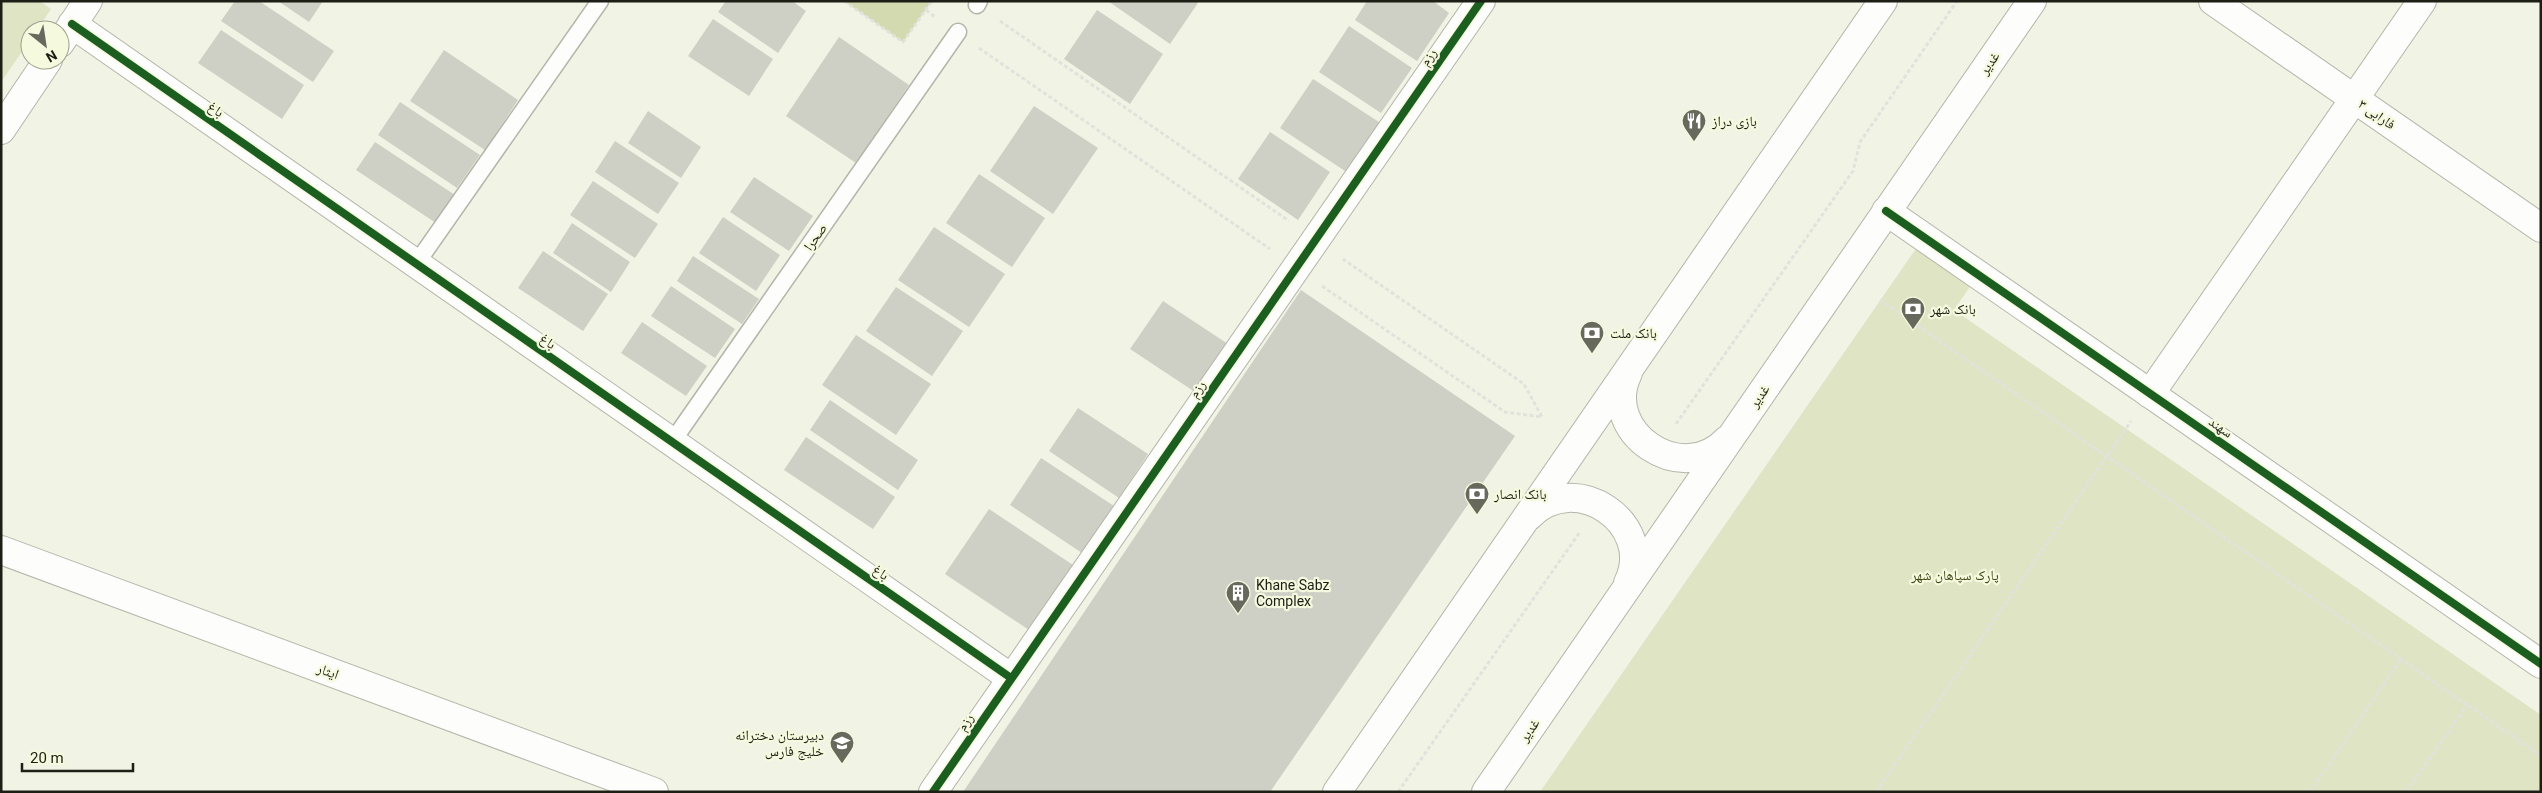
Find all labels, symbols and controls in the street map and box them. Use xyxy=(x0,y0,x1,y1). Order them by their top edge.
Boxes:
north arrow xyxy=(20,20,70,70)
street label: رزم xyxy=(1416,45,1441,70)
text: N xyxy=(43,47,60,66)
street label: غدیر xyxy=(1975,49,2003,79)
street label: فارابی ۳ xyxy=(2355,96,2399,133)
street label: باغ xyxy=(204,98,227,122)
restaurant icon: بازی دراز xyxy=(1681,108,1707,142)
place label: بازی دراز xyxy=(1711,113,1757,130)
street label: صحرا xyxy=(800,220,831,254)
bank icon: بانک شهر xyxy=(1900,296,1926,330)
place label: بانک شهر xyxy=(1929,301,1976,318)
bank icon: بانک ملت xyxy=(1579,320,1605,354)
place label: بانک ملت xyxy=(1610,325,1657,341)
street label: باغ xyxy=(536,330,559,354)
street label: رزم xyxy=(1185,377,1210,402)
street label: غدیر xyxy=(1745,382,1773,412)
street label: سهند xyxy=(2206,413,2236,441)
bank icon: بانک انصار xyxy=(1464,481,1490,515)
place label: بانک انصار xyxy=(1493,486,1547,503)
street label: باغ xyxy=(869,561,892,585)
park label: پارک سپاهان شهر xyxy=(1910,567,1999,584)
place label: Khane Sabz Complex xyxy=(1256,577,1329,609)
building icon: Khane Sabz Complex xyxy=(1225,580,1251,614)
street label: ایثار xyxy=(314,659,341,683)
street label: رزم xyxy=(953,710,978,735)
street label: غدیر xyxy=(1515,716,1543,746)
place label: دبیرستان دخترانه خلیج فارس xyxy=(735,727,824,761)
school or university icon: دبیرستان دخترانه خلیج فارس xyxy=(829,730,855,764)
scale bar xyxy=(22,740,134,772)
text: 20 m xyxy=(30,749,64,767)

